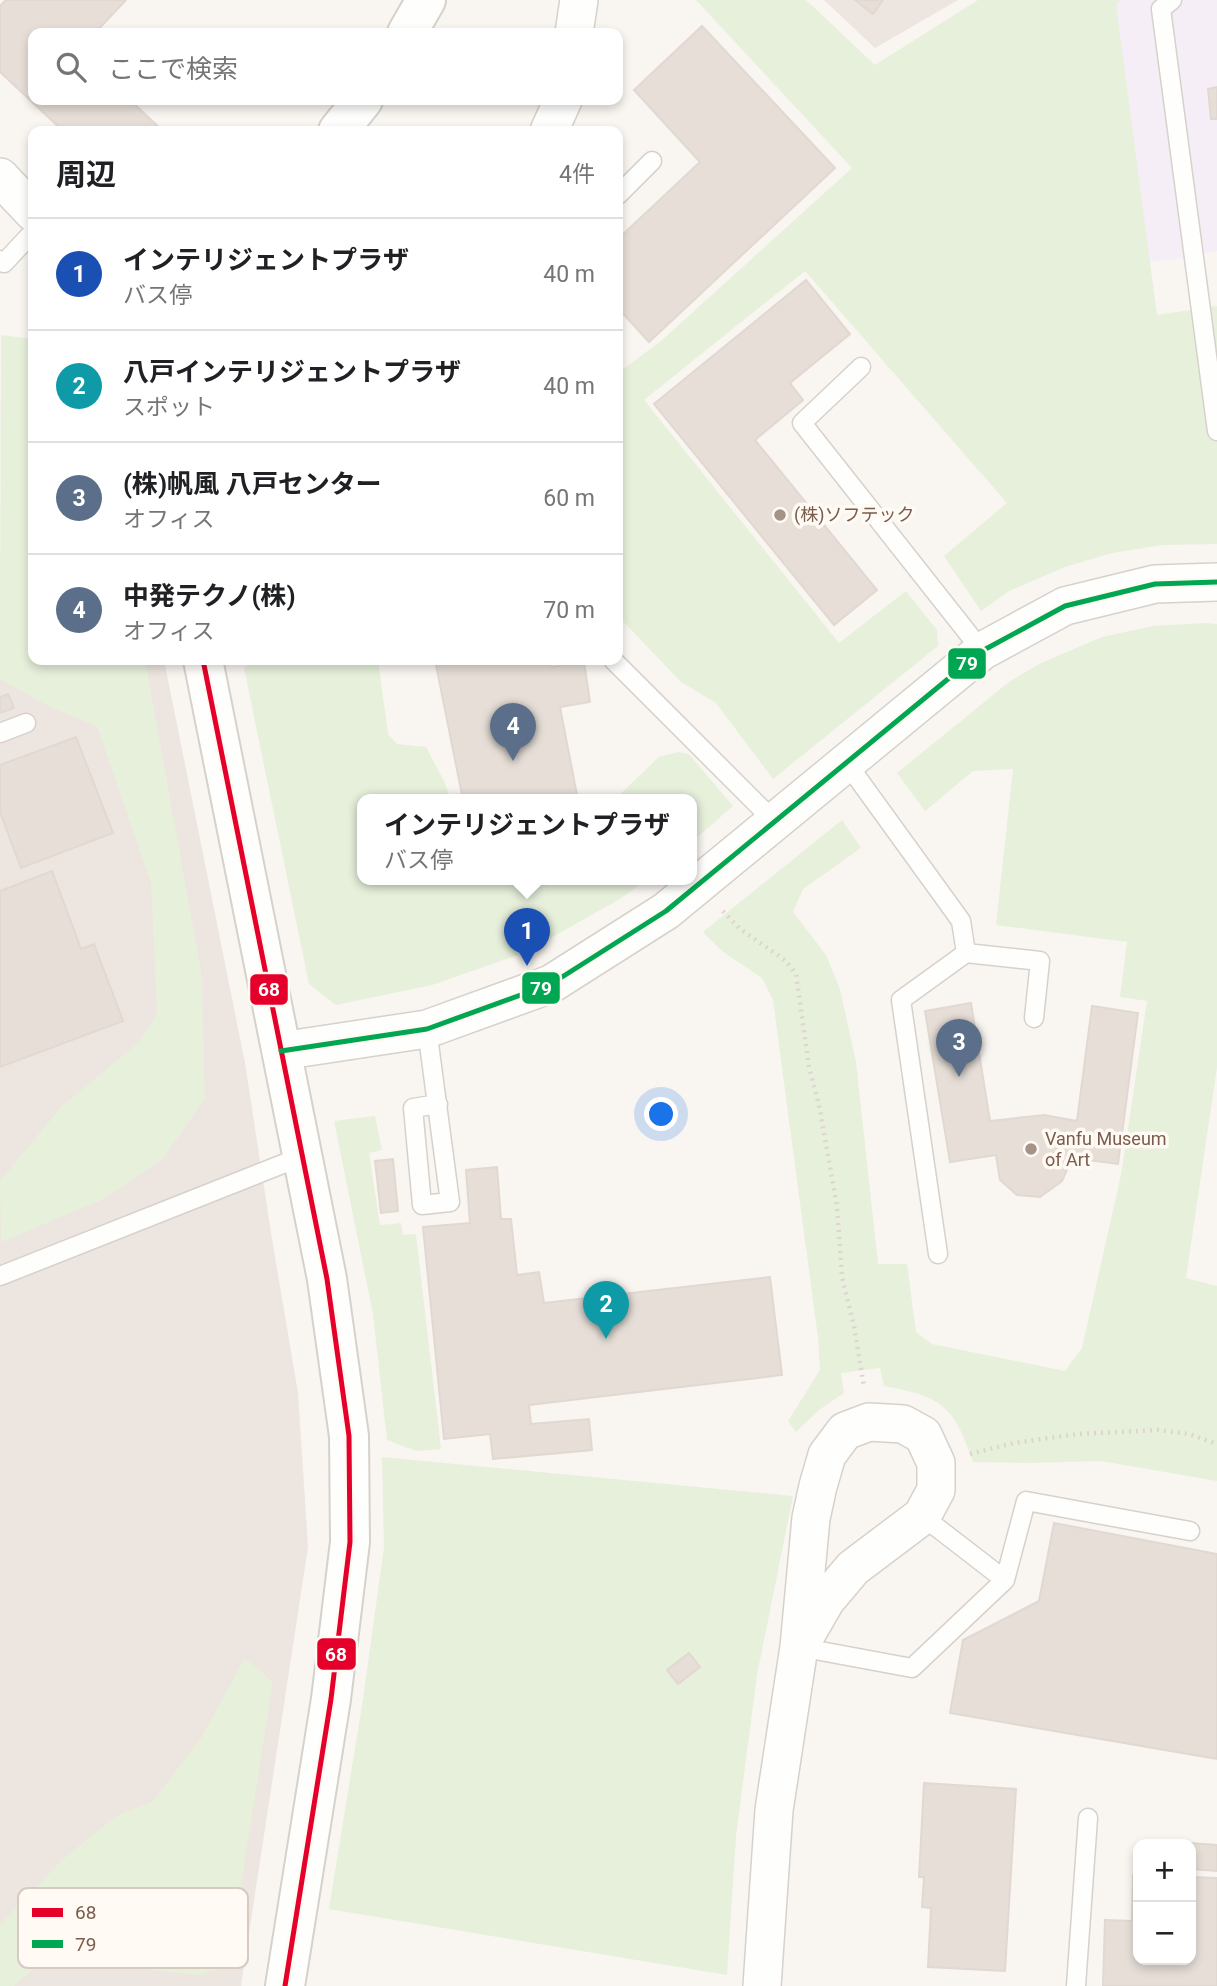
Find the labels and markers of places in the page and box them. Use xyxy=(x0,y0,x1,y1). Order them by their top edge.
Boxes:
place label: (株)ソフテック xyxy=(794,504,914,526)
marker: (株)ソフテック xyxy=(772,507,788,523)
pin: 4 xyxy=(490,703,536,761)
pin: 1 xyxy=(504,908,550,966)
pin: 3 xyxy=(936,1019,982,1077)
place label: Vanfu Museum of Art xyxy=(1045,1128,1167,1170)
marker: Vanfu Museum of Art xyxy=(1023,1141,1039,1157)
pin: 2 xyxy=(583,1281,629,1339)

